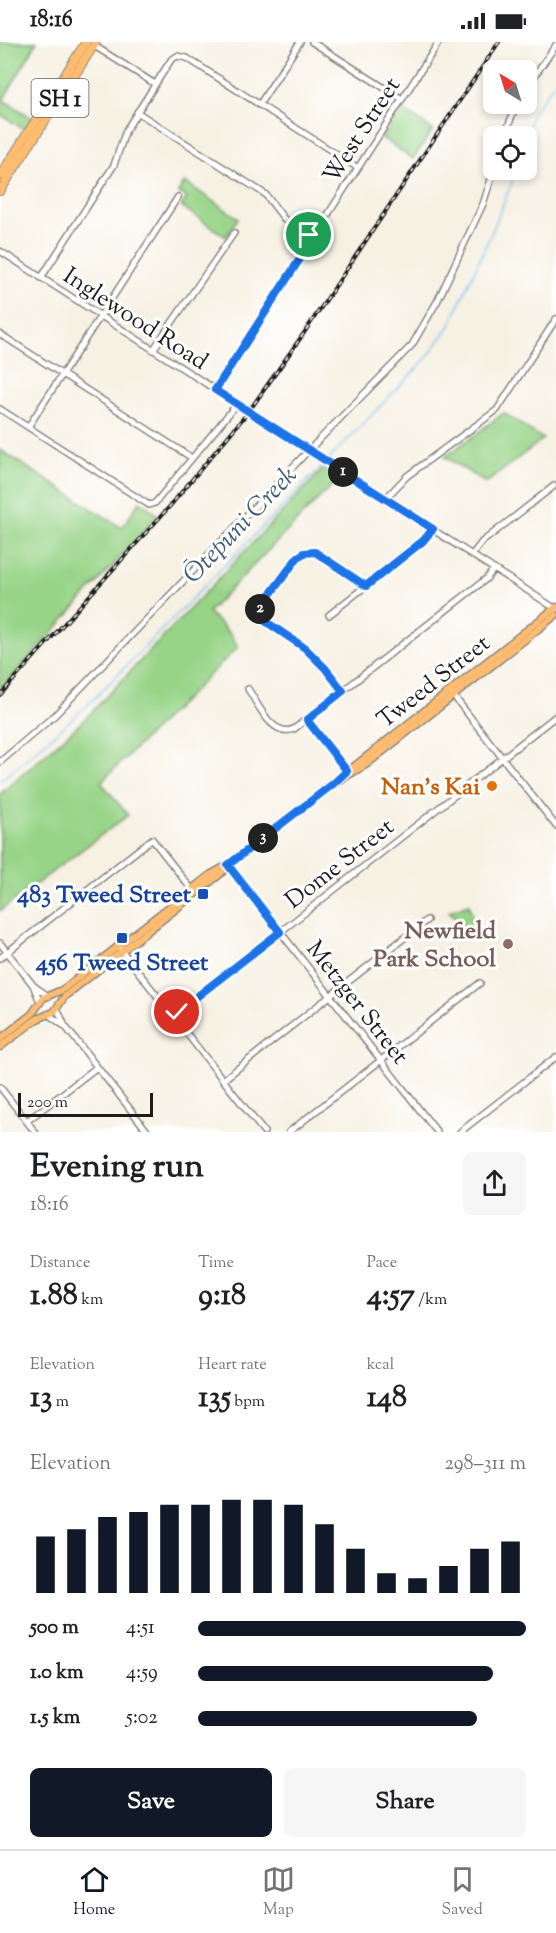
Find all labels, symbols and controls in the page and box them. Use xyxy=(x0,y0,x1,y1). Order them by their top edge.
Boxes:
text: 18:16 xyxy=(30,5,73,37)
north arrow xyxy=(483,60,537,114)
map controls xyxy=(483,60,537,180)
street label: West Street xyxy=(316,71,410,191)
road number: SH 1 xyxy=(32,79,88,117)
button: locate xyxy=(483,126,537,180)
pin xyxy=(283,209,334,260)
icon: arrive xyxy=(292,218,325,251)
street label: Inglewood Road xyxy=(56,260,215,380)
pin: 1 xyxy=(328,457,358,487)
water label: Ōtepuni Creek xyxy=(175,459,307,593)
text: 1 xyxy=(340,460,346,483)
pin: 2 xyxy=(245,594,275,624)
text: 2 xyxy=(256,597,264,620)
street label: Tweed Street xyxy=(371,628,498,738)
place label: Nan's Kai xyxy=(381,771,480,805)
marker: Nan's Kai xyxy=(485,779,499,793)
street label: Dome Street xyxy=(279,811,402,918)
pin: 3 xyxy=(248,823,278,853)
text: 3 xyxy=(260,826,266,849)
place label: 483 Tweed Street xyxy=(16,879,192,913)
marker: 483 Tweed Street xyxy=(196,887,210,901)
place label: Newfield Park School xyxy=(373,915,496,977)
marker: 456 Tweed Street xyxy=(115,931,129,945)
street label: Metzger Street xyxy=(297,934,416,1072)
marker: Newfield Park School xyxy=(501,937,515,951)
place label: 456 Tweed Street xyxy=(35,947,209,981)
pin xyxy=(151,986,202,1037)
icon: check xyxy=(160,995,193,1028)
scale bar xyxy=(18,1090,153,1118)
text: 200 m xyxy=(27,1092,68,1115)
text: Evening run xyxy=(30,1144,204,1192)
button: share xyxy=(463,1152,526,1215)
text: 18:16 xyxy=(30,1191,69,1220)
text: Distance xyxy=(30,1252,90,1275)
text: Time xyxy=(198,1252,234,1275)
text: Pace xyxy=(367,1252,397,1275)
text: 1.88 xyxy=(30,1275,78,1318)
text: 9:18 xyxy=(198,1275,246,1318)
text: 4:57 xyxy=(367,1275,415,1318)
text: km xyxy=(78,1289,103,1312)
text: /km xyxy=(415,1289,447,1312)
text: Elevation xyxy=(30,1354,95,1377)
text: Heart rate xyxy=(198,1354,267,1377)
text: kcal xyxy=(367,1354,394,1377)
text: 13 xyxy=(30,1377,52,1420)
text: 135 xyxy=(198,1377,231,1420)
text: 148 xyxy=(367,1377,407,1420)
text: m xyxy=(52,1391,69,1414)
text: bpm xyxy=(231,1391,265,1414)
text: Elevation xyxy=(30,1450,111,1479)
text: 298–311 m xyxy=(444,1450,526,1479)
text: 500 m xyxy=(30,1614,79,1643)
text: 4:51 xyxy=(126,1614,155,1643)
text: 1.0 km xyxy=(30,1659,84,1688)
text: 4:59 xyxy=(126,1659,158,1688)
text: 1.5 km xyxy=(30,1704,80,1733)
text: 5:02 xyxy=(126,1704,158,1733)
button: Save xyxy=(30,1768,272,1837)
button: Share xyxy=(284,1768,526,1837)
tab: Home xyxy=(73,1863,115,1922)
tab: Map xyxy=(262,1863,295,1922)
tab: Saved xyxy=(442,1863,483,1922)

